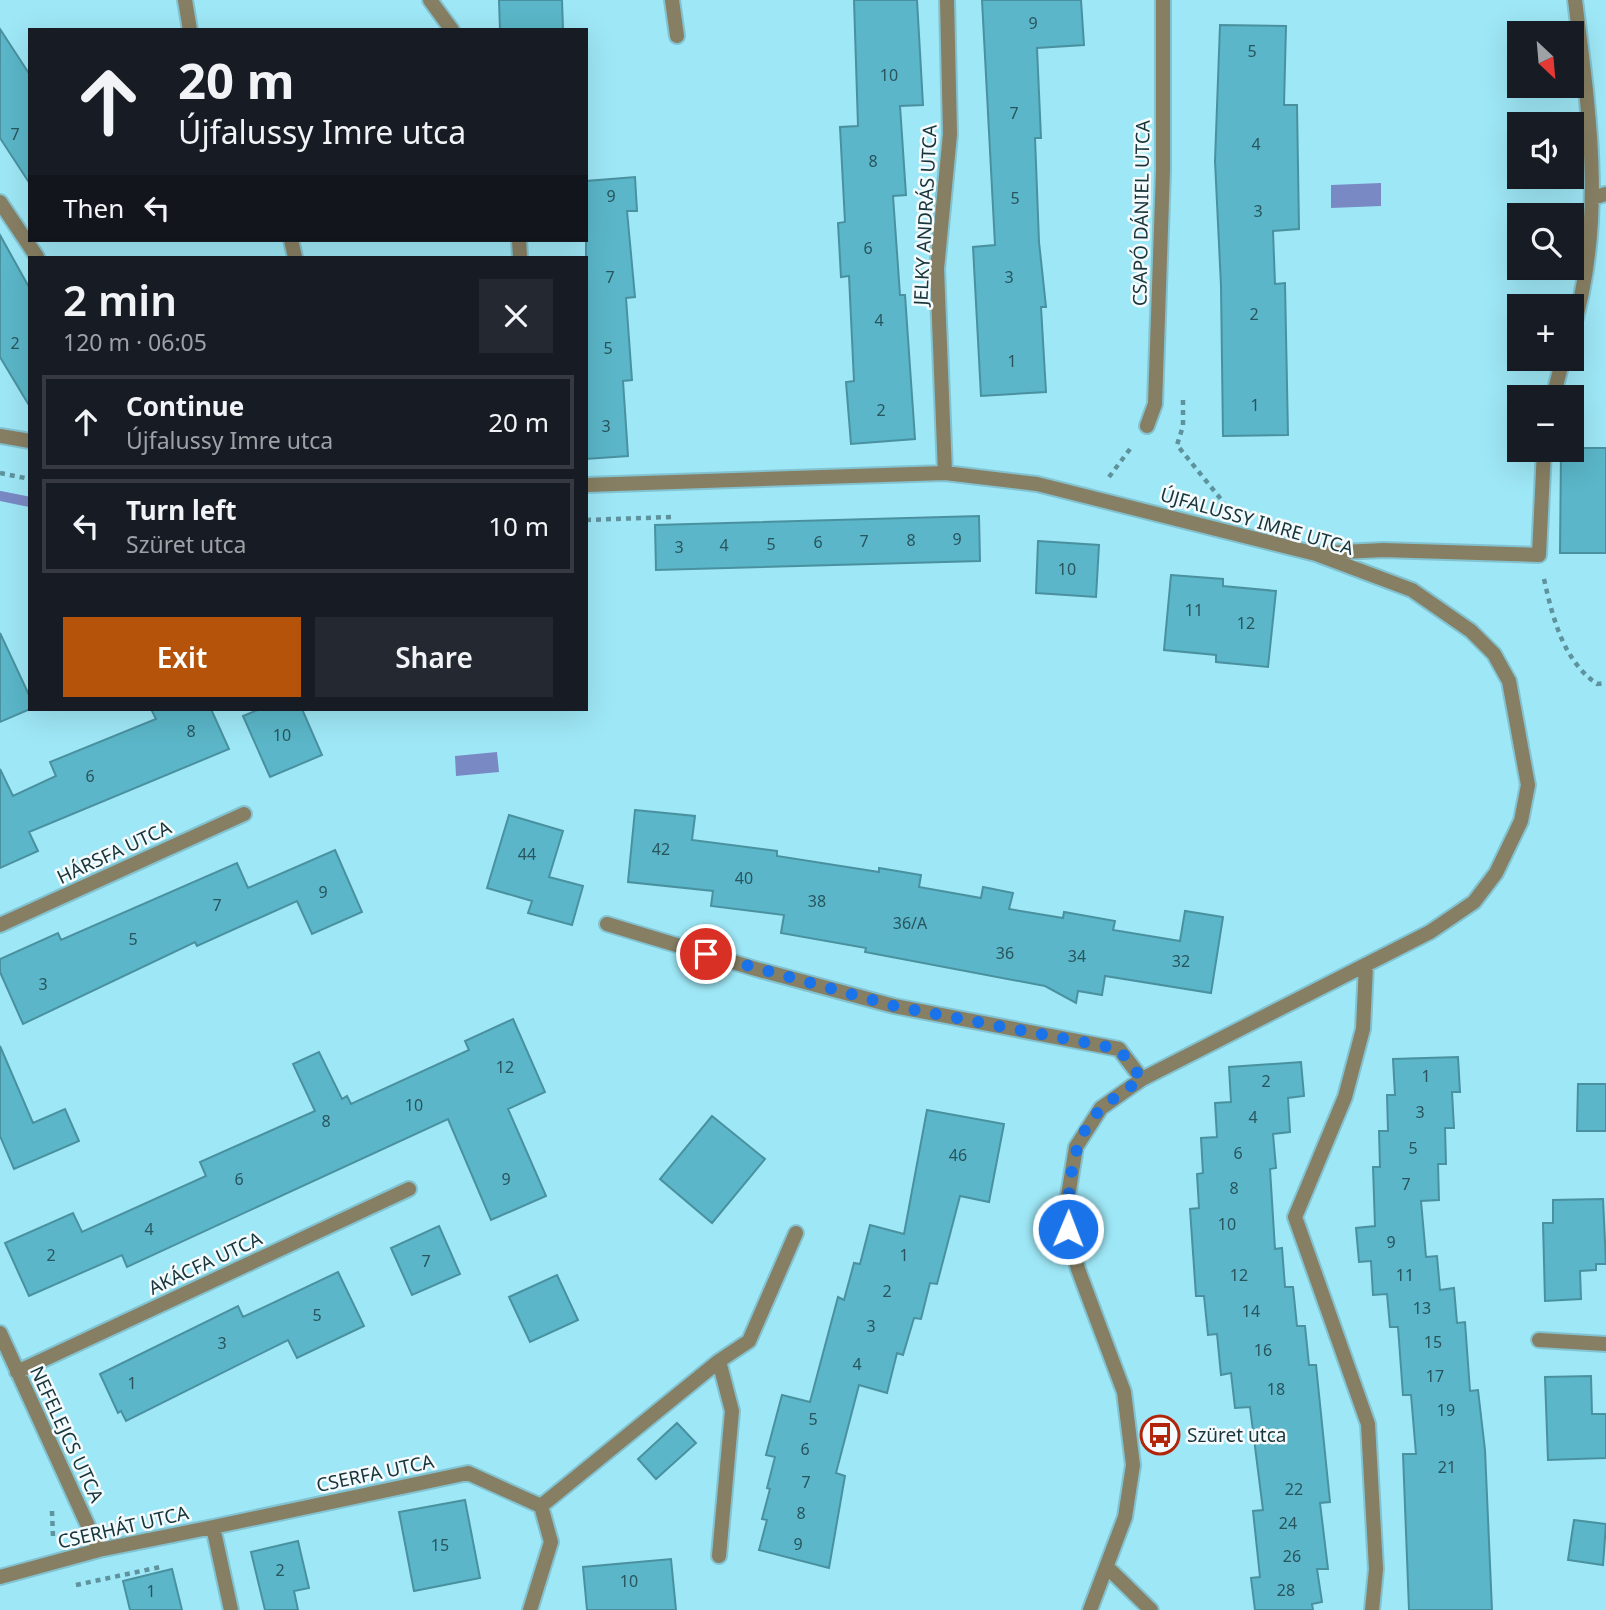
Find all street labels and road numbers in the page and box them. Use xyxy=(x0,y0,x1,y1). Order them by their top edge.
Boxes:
street label: CSAPÓ DÁNIEL UTCA xyxy=(1126,119,1156,306)
street label: JELKY ANDRÁS UTCA xyxy=(907,123,943,308)
street label: ÚJFALUSSY IMRE UTCA xyxy=(1157,481,1358,561)
street label: HÁRSFA UTCA xyxy=(53,814,176,890)
street label: AKÁCFA UTCA xyxy=(144,1225,267,1301)
street label: NEFELEJCS UTCA xyxy=(24,1361,110,1507)
street label: CSERFA UTCA xyxy=(314,1448,437,1498)
street label: CSERHÁT UTCA xyxy=(55,1499,192,1555)

